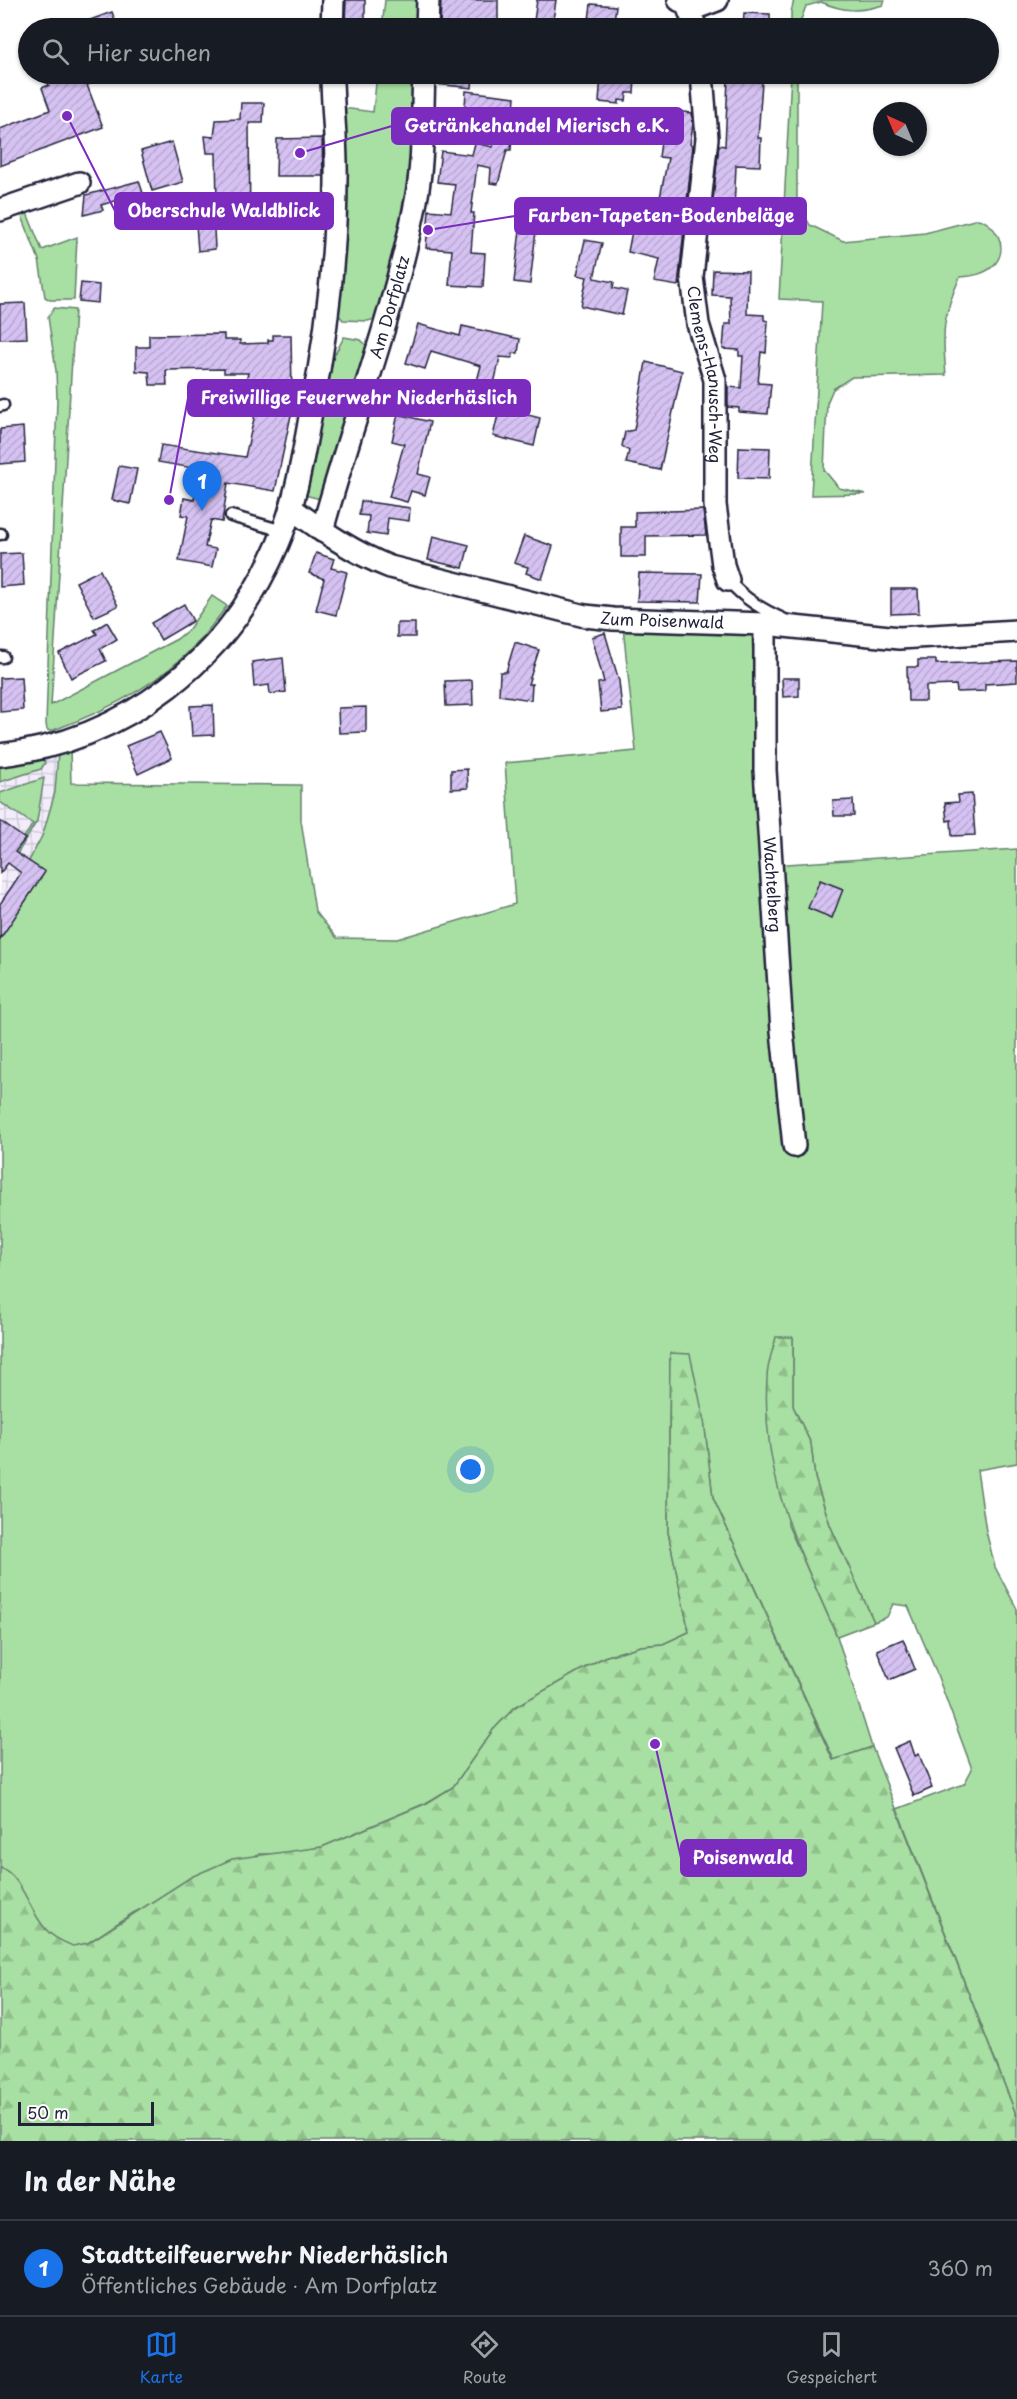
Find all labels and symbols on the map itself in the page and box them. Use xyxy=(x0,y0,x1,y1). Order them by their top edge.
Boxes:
north arrow xyxy=(873,102,927,156)
callout: Getränkehandel Mierisch e.K. xyxy=(392,108,683,144)
text: Getränkehandel Mierisch e.K. xyxy=(404,111,670,138)
callout: Oberschule Waldblick xyxy=(115,193,333,229)
text: Oberschule Waldblick xyxy=(128,196,320,223)
callout: Farben-Tapeten-Bodenbeläge xyxy=(515,198,806,234)
text: Farben-Tapeten-Bodenbeläge xyxy=(528,201,794,228)
street label: Am Dorfplatz xyxy=(362,252,415,361)
street label: Clemens-Hanusch-Weg xyxy=(682,284,728,463)
callout: Freiwillige Feuerwehr Niederhäslich xyxy=(188,380,530,416)
text: Freiwillige Feuerwehr Niederhäslich xyxy=(201,383,518,410)
pin: 1 xyxy=(182,462,222,511)
street label: Zum Poisenwald xyxy=(599,605,725,634)
street label: Wachtelberg xyxy=(758,836,789,933)
your location xyxy=(456,1455,485,1484)
callout: Poisenwald xyxy=(681,1840,806,1876)
text: Poisenwald xyxy=(692,1843,794,1870)
scale bar xyxy=(18,2099,154,2126)

